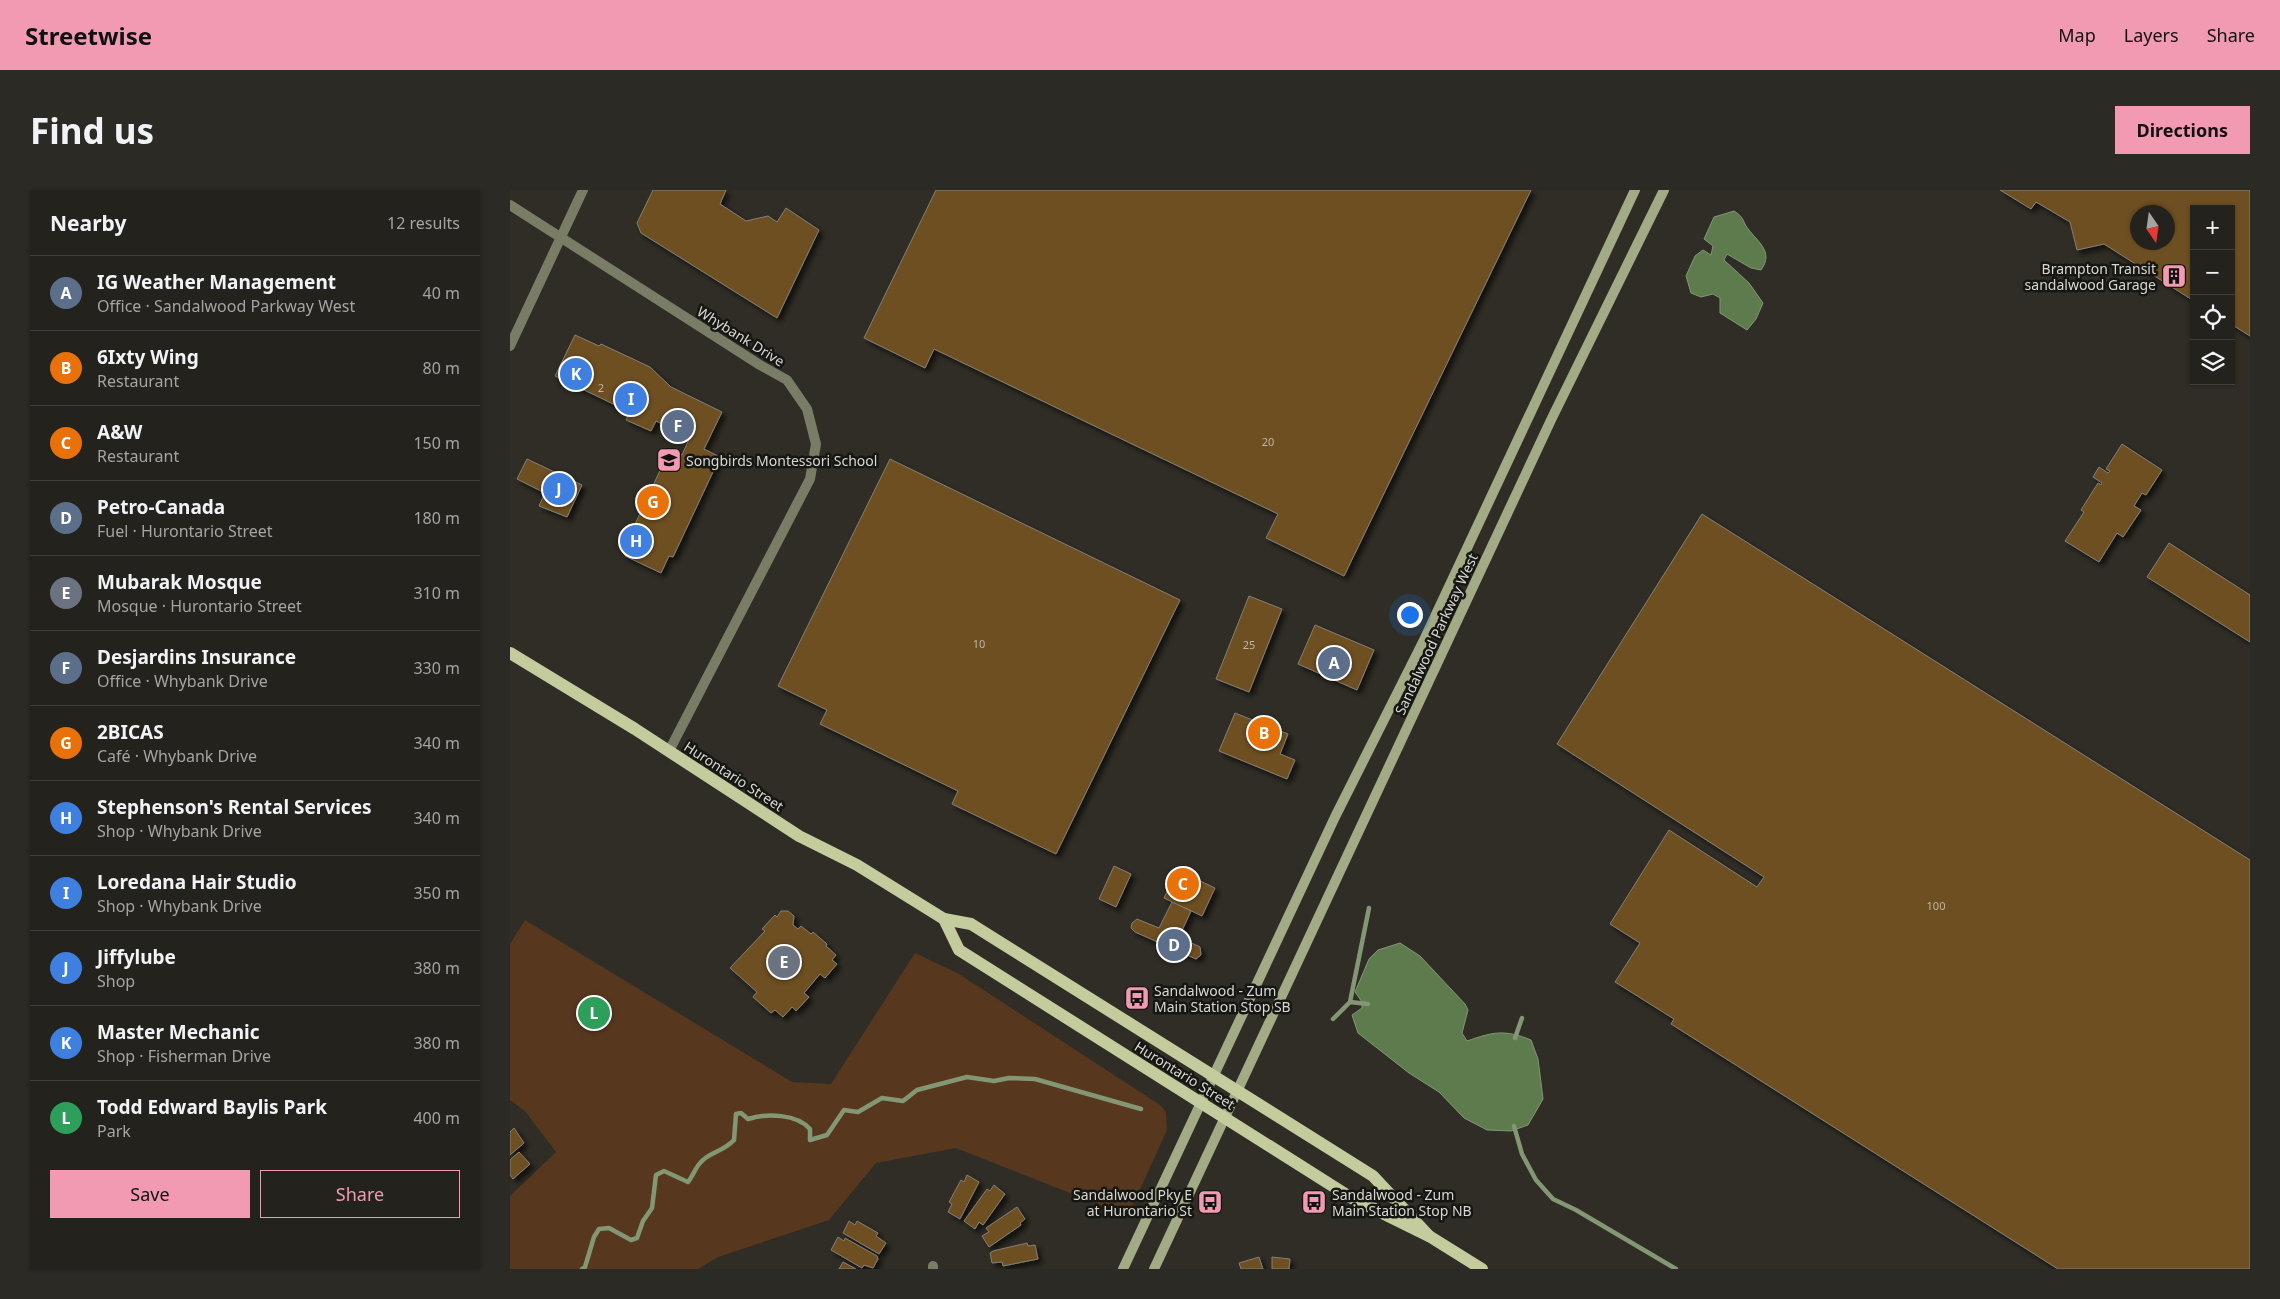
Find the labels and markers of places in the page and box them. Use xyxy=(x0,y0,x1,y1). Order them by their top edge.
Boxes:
place label: Brampton Transit sandalwood Garage xyxy=(2025,259,2156,294)
building icon: Brampton Transit sandalwood Garage xyxy=(2161,263,2187,289)
pin: K xyxy=(560,355,592,393)
pin: I xyxy=(615,380,647,418)
pin: F xyxy=(662,407,694,445)
school or university icon: Songbirds Montessori School xyxy=(656,447,682,473)
place label: Songbirds Montessori School xyxy=(686,451,877,470)
pin: J xyxy=(543,470,575,508)
pin: G xyxy=(637,483,669,521)
pin: H xyxy=(620,522,652,560)
pin: A xyxy=(1318,644,1350,682)
pin: B xyxy=(1248,714,1280,752)
pin: C xyxy=(1167,865,1199,903)
pin: D xyxy=(1158,926,1190,964)
pin: E xyxy=(768,943,800,981)
place label: Sandalwood - Zum Main Station Stop SB xyxy=(1154,981,1291,1016)
bus stop icon: Sandalwood - Zum Main Station Stop SB xyxy=(1124,985,1150,1011)
pin: L xyxy=(578,994,610,1032)
place label: Sandalwood Pky E at Hurontario St xyxy=(1073,1185,1192,1220)
place label: Sandalwood - Zum Main Station Stop NB xyxy=(1332,1185,1472,1220)
bus stop icon: Sandalwood Pky E at Hurontario St xyxy=(1197,1189,1223,1215)
bus stop icon: Sandalwood - Zum Main Station Stop NB xyxy=(1301,1189,1327,1215)

